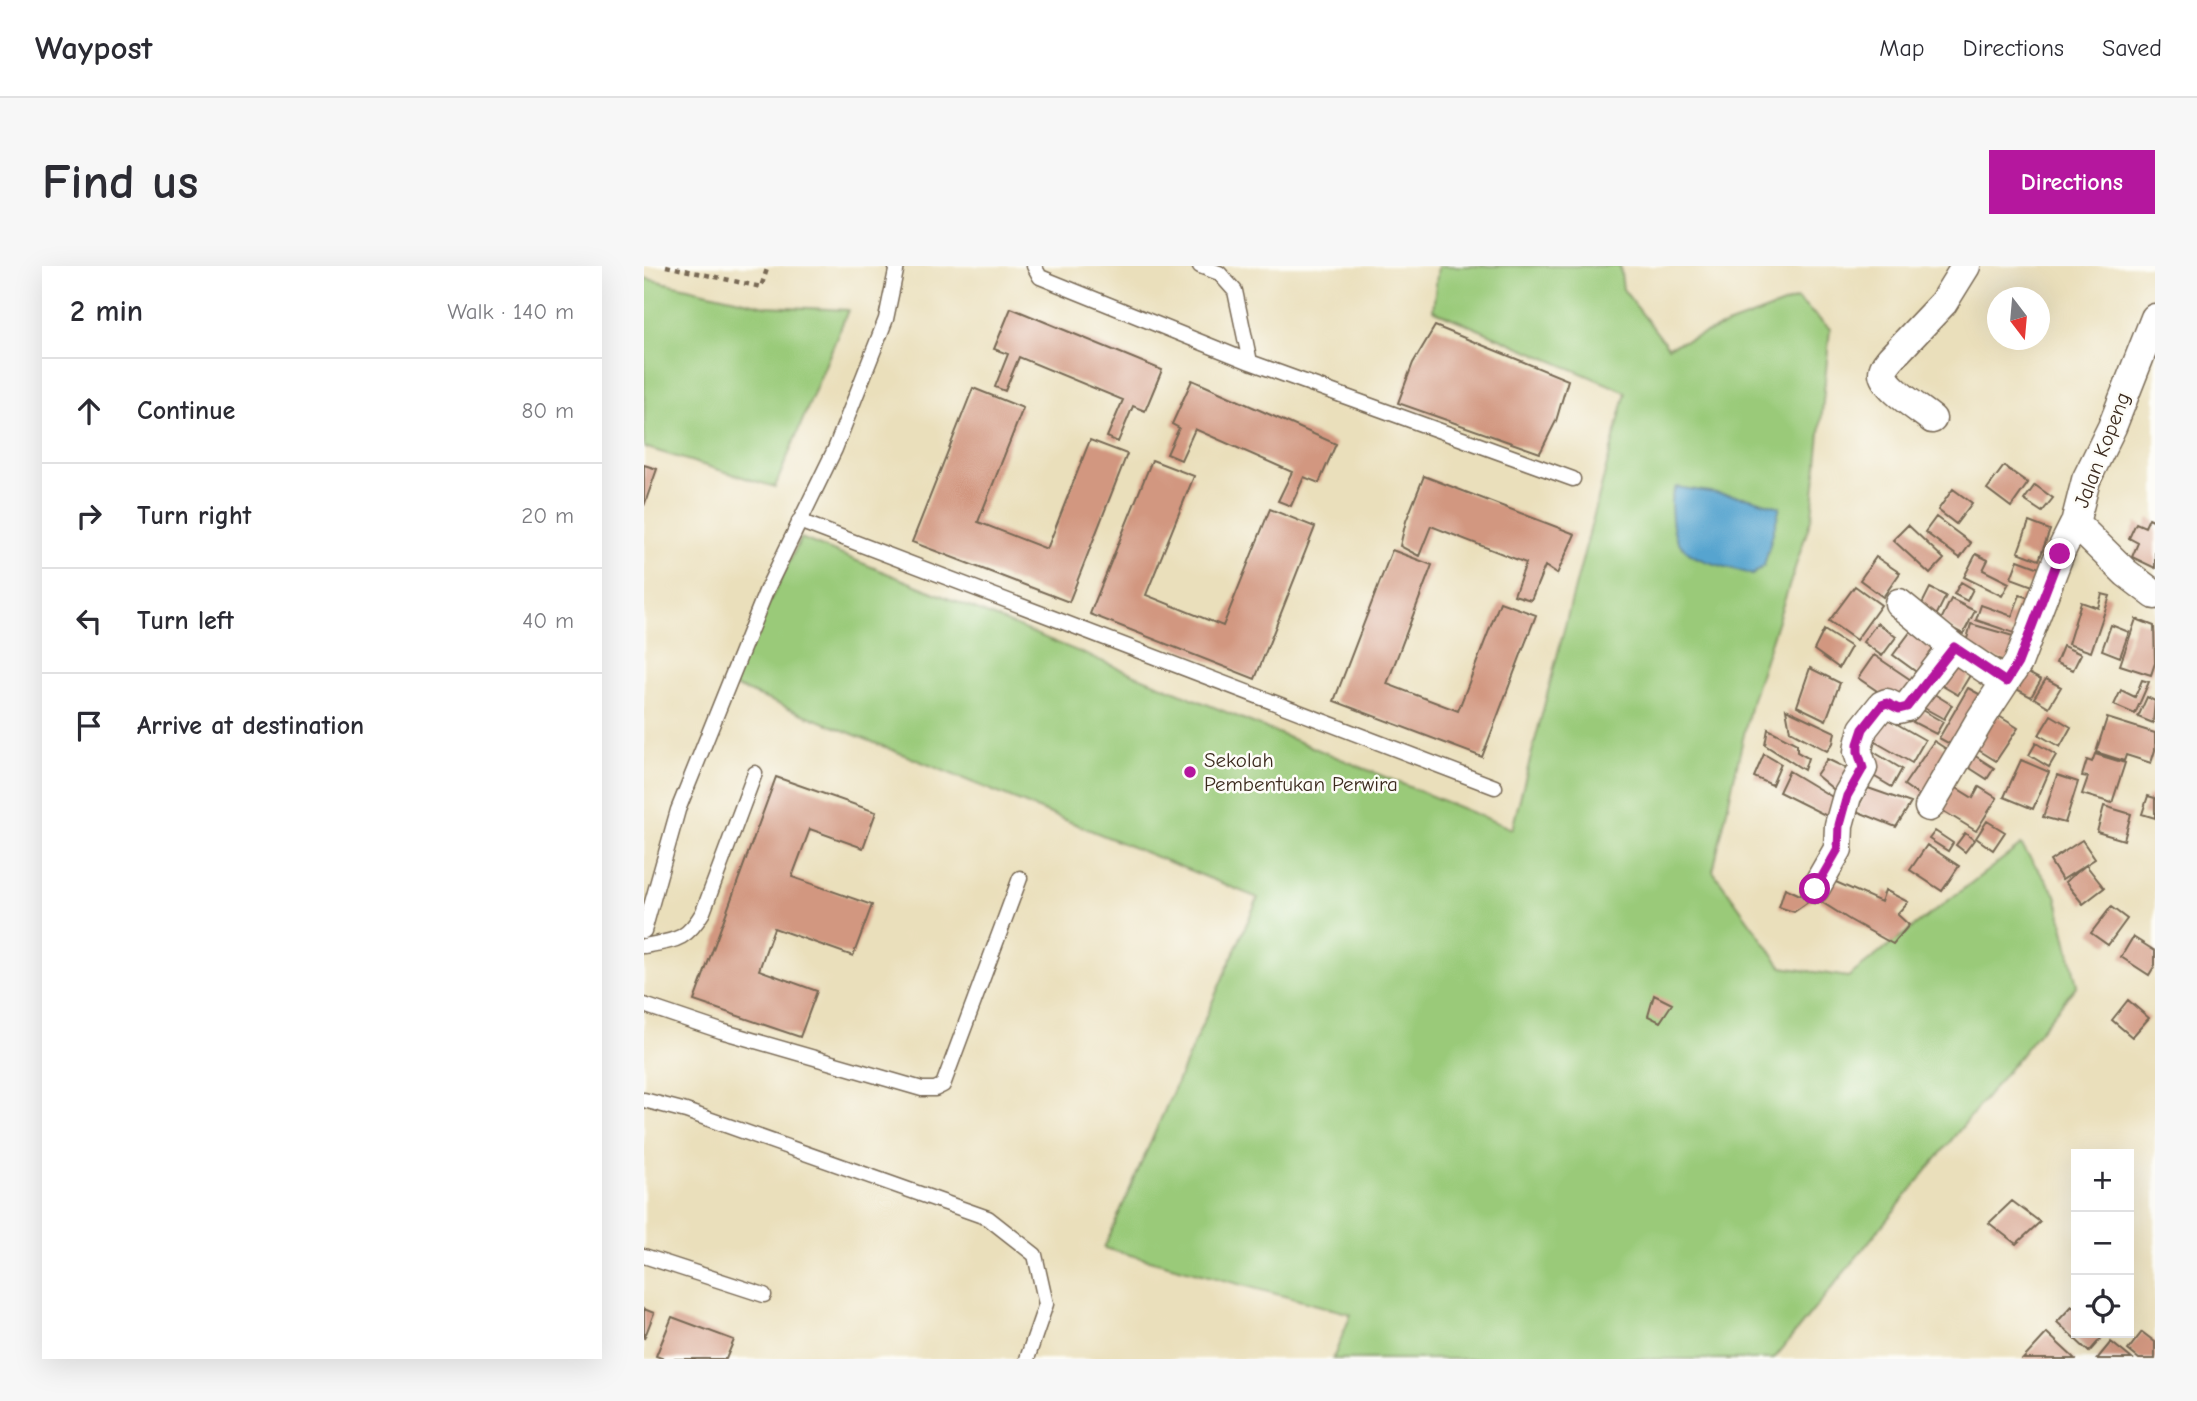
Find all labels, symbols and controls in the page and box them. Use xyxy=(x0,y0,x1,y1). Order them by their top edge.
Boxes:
text: Waypost xyxy=(35,29,152,67)
text: Map xyxy=(1879,34,1925,62)
text: Directions xyxy=(1963,34,2064,62)
text: Saved xyxy=(2102,34,2162,62)
button: Directions xyxy=(1989,150,2155,214)
text: Find us xyxy=(42,154,198,210)
north arrow xyxy=(1987,287,2050,350)
text: 2 min xyxy=(70,294,143,329)
text: Walk · 140 m xyxy=(447,298,574,325)
street label: Jalan Kopeng xyxy=(2069,389,2135,511)
icon: ahead xyxy=(70,392,108,430)
text: Continue xyxy=(137,396,235,426)
text: 80 m xyxy=(521,397,574,424)
icon: right xyxy=(70,497,108,535)
text: Turn right xyxy=(137,501,251,531)
text: 20 m xyxy=(521,502,574,529)
route end xyxy=(2044,538,2075,569)
icon: left xyxy=(70,602,108,640)
text: Turn left xyxy=(137,606,234,636)
text: 40 m xyxy=(522,607,574,634)
icon: arrive xyxy=(70,707,108,745)
text: Arrive at destination xyxy=(137,711,364,741)
place label: Sekolah Pembentukan Perwira xyxy=(1204,748,1398,796)
marker: Sekolah Pembentukan Perwira xyxy=(1182,764,1198,780)
route start xyxy=(1799,873,1830,904)
map controls xyxy=(2071,1149,2134,1338)
button: + xyxy=(2071,1149,2134,1212)
button: − xyxy=(2071,1212,2134,1275)
button: locate xyxy=(2071,1275,2134,1338)

